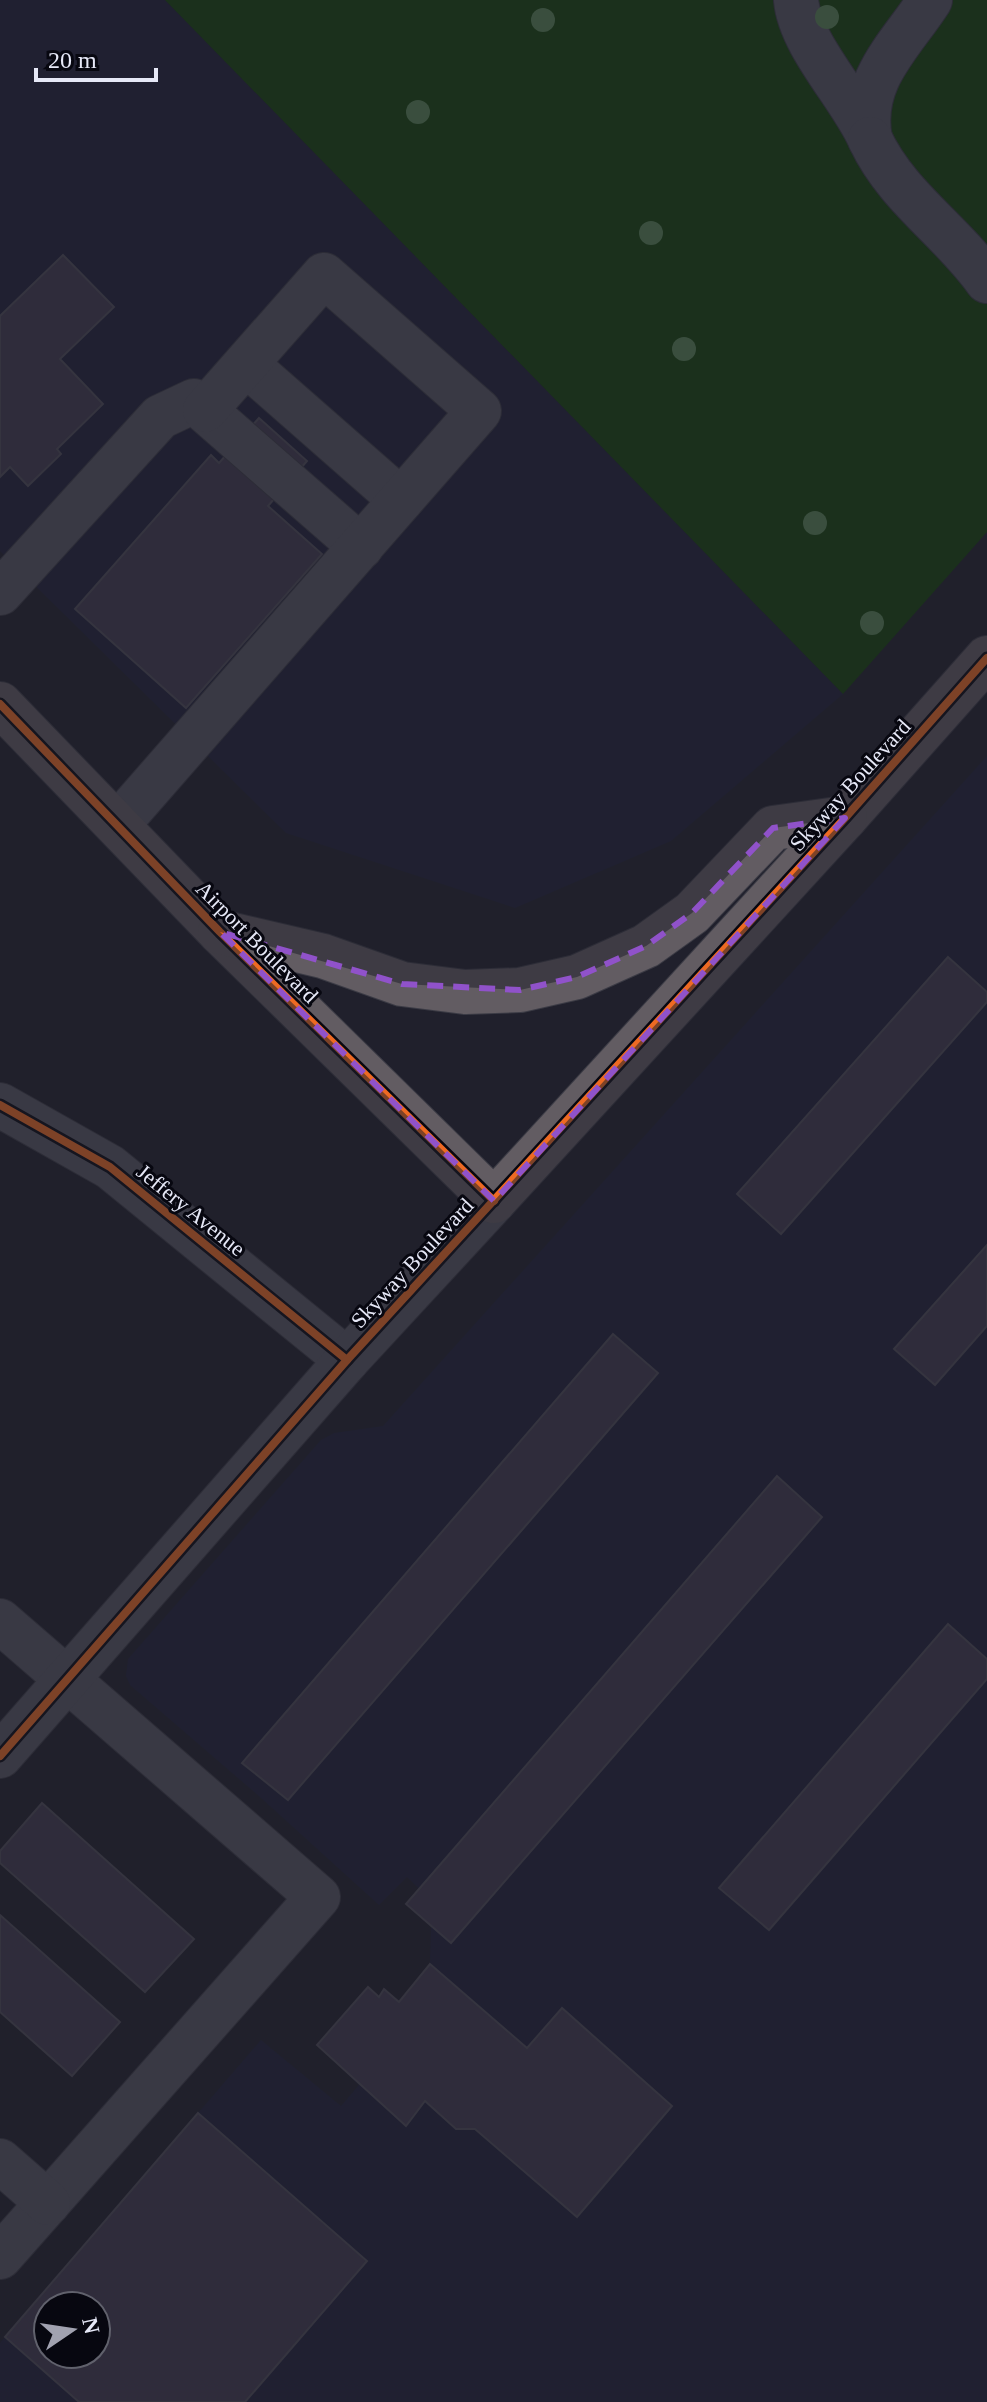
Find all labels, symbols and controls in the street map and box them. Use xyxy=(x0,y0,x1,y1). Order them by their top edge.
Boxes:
scale bar xyxy=(36,32,156,82)
text: 20 m xyxy=(48,47,97,73)
street label: Skyway Boulevard xyxy=(784,714,916,856)
street label: Airport Boulevard xyxy=(191,876,323,1008)
street label: Jeffery Avenue xyxy=(132,1159,250,1261)
street label: Skyway Boulevard xyxy=(346,1193,478,1333)
north arrow xyxy=(32,2290,112,2370)
text: N xyxy=(77,2315,105,2336)

